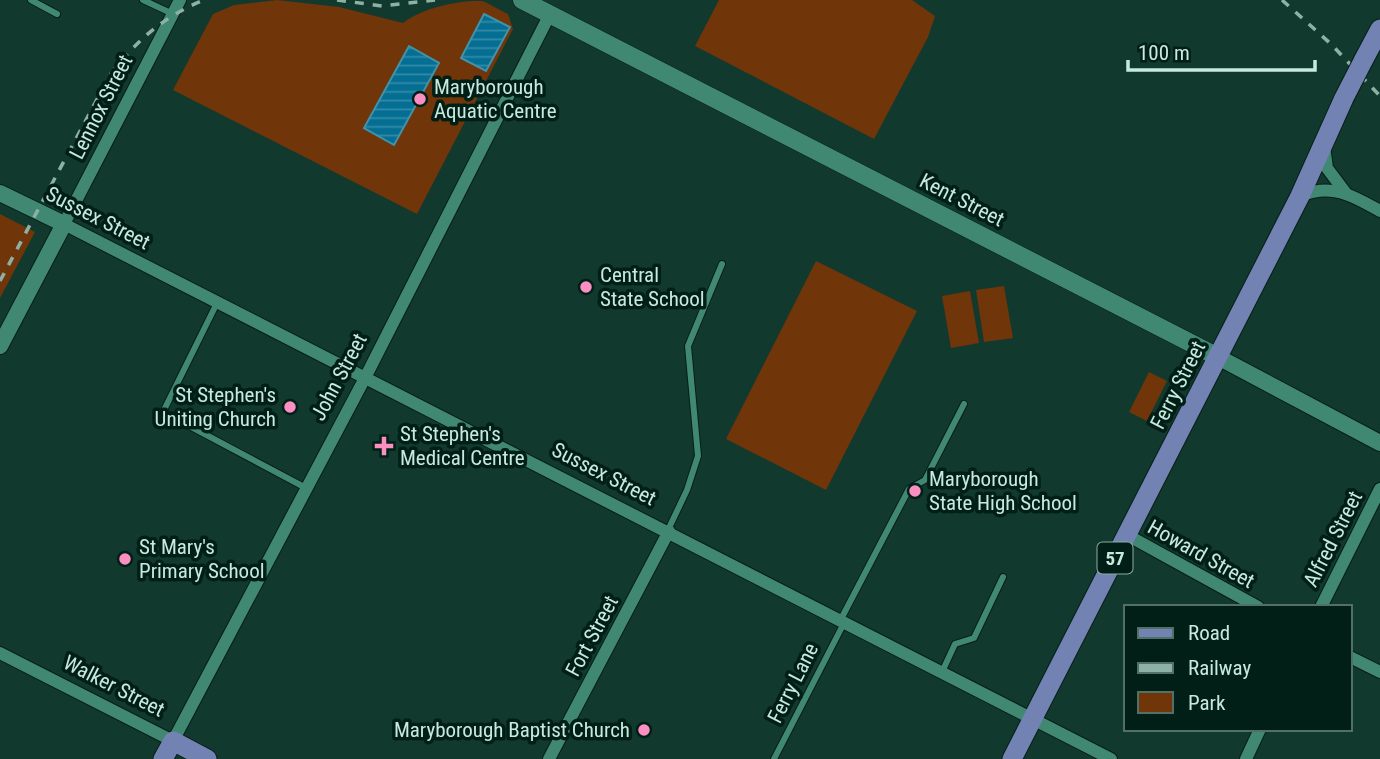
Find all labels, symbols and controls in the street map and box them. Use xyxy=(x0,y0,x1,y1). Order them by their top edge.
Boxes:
scale bar xyxy=(1128,28,1315,72)
text: 100 m xyxy=(1138,41,1190,65)
street label: Lennox Street xyxy=(64,51,138,163)
place label: Maryborough Aquatic Centre xyxy=(434,75,557,123)
marker: Maryborough Aquatic Centre xyxy=(412,91,428,107)
street label: Kent Street xyxy=(916,169,1008,231)
street label: Sussex Street xyxy=(42,182,154,254)
place label: Central State School xyxy=(600,263,705,311)
marker: Central State School xyxy=(578,279,594,295)
street label: John Street xyxy=(306,329,372,425)
street label: Ferry Street xyxy=(1146,337,1210,433)
place label: St Stephen's Uniting Church xyxy=(155,383,276,431)
marker: St Stephen's Uniting Church xyxy=(282,399,298,415)
place label: St Stephen's Medical Centre xyxy=(400,422,525,470)
marker: St Stephen's Medical Centre xyxy=(374,436,394,456)
street label: Sussex Street xyxy=(548,438,660,510)
place label: Maryborough State High School xyxy=(929,467,1077,515)
marker: Maryborough State High School xyxy=(907,483,923,499)
street label: Alfred Street xyxy=(1299,487,1367,591)
street label: Howard Street xyxy=(1144,515,1258,593)
place label: St Mary's Primary School xyxy=(139,535,265,583)
road number: 57 xyxy=(1098,542,1132,573)
marker: St Mary's Primary School xyxy=(117,551,133,567)
street label: Fort Street xyxy=(561,592,623,680)
legend xyxy=(1124,605,1352,731)
text: Road xyxy=(1188,621,1230,645)
street label: Ferry Lane xyxy=(763,639,823,727)
street label: Walker Street xyxy=(60,650,168,722)
text: Railway xyxy=(1188,656,1251,680)
text: Park xyxy=(1188,691,1226,715)
place label: Maryborough Baptist Church xyxy=(394,718,630,742)
marker: Maryborough Baptist Church xyxy=(636,722,652,738)

